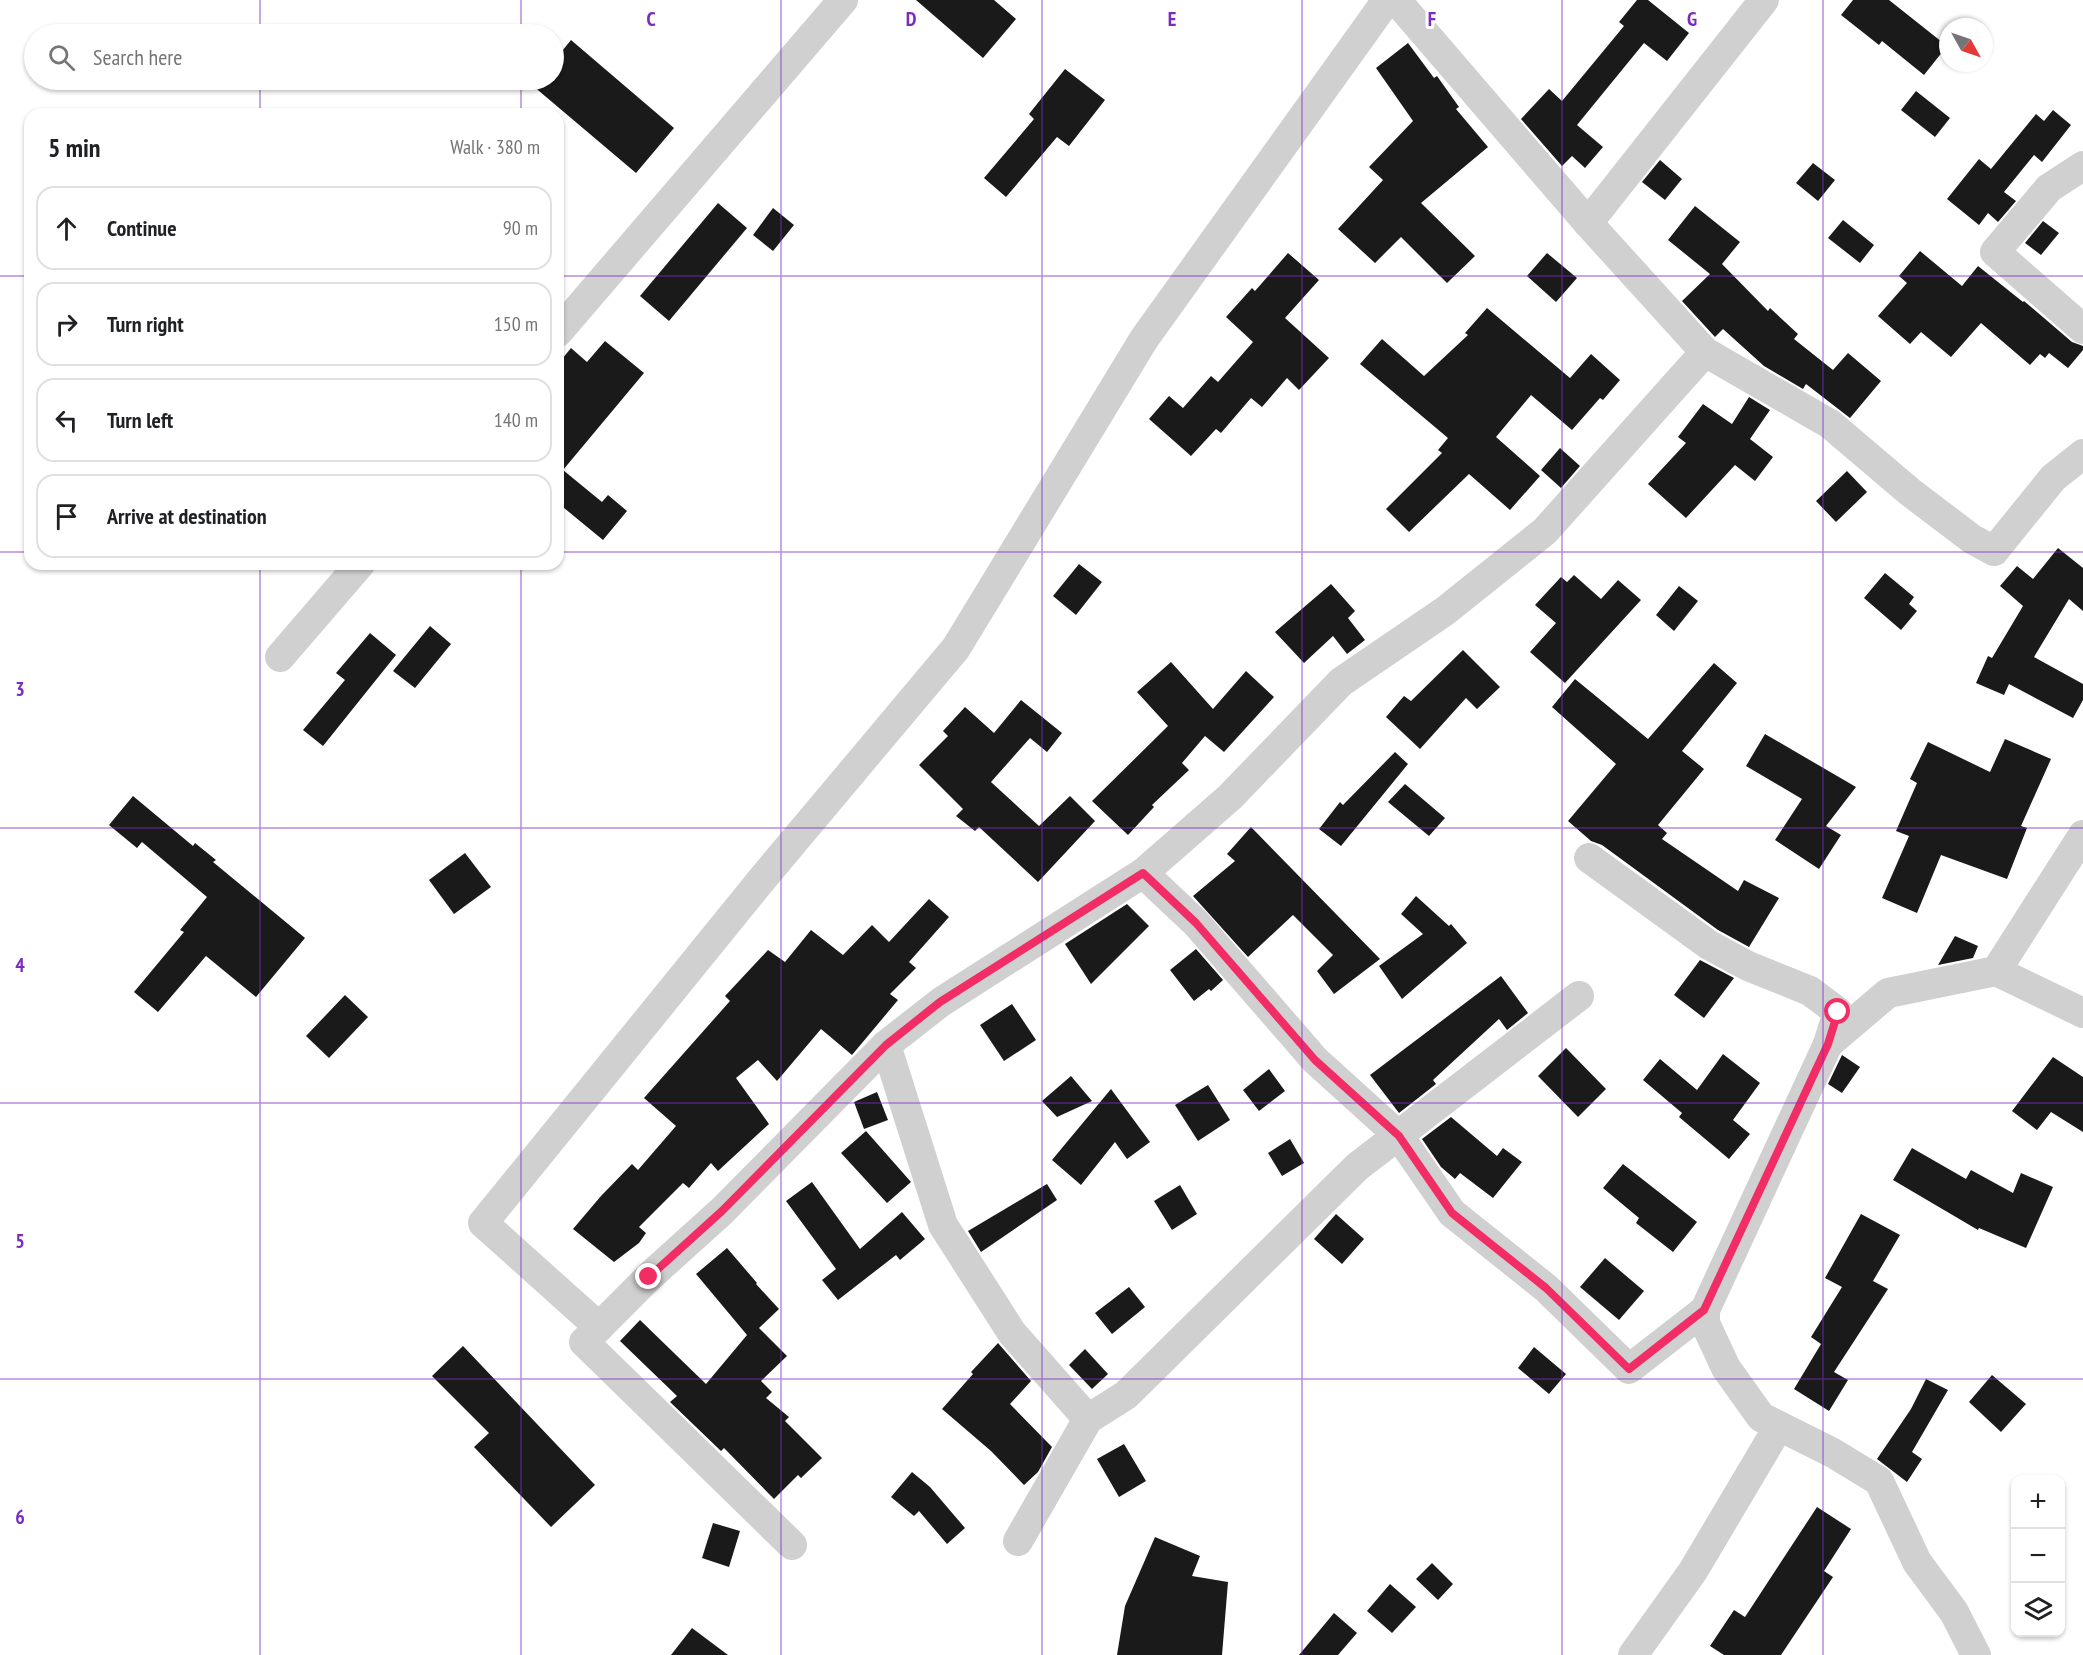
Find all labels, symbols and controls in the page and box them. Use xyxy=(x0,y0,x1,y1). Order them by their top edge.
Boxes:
text: C xyxy=(646,6,656,32)
text: D xyxy=(906,6,917,32)
text: E xyxy=(1168,6,1176,32)
text: F xyxy=(1428,6,1436,32)
text: G xyxy=(1687,6,1697,32)
north arrow xyxy=(1939,18,1993,72)
search box xyxy=(24,24,564,90)
icon: search xyxy=(45,41,78,74)
text: Search here xyxy=(93,43,182,71)
text: 5 min xyxy=(48,131,101,164)
text: Walk · 380 m xyxy=(450,134,540,160)
icon: ahead xyxy=(50,212,83,245)
text: Continue xyxy=(107,214,177,242)
text: 90 m xyxy=(503,215,538,241)
icon: right xyxy=(50,308,83,341)
text: Turn right xyxy=(107,310,184,338)
text: 150 m xyxy=(494,311,538,337)
icon: left xyxy=(50,404,83,437)
text: Turn left xyxy=(107,406,173,434)
text: 140 m xyxy=(494,407,538,433)
icon: arrive xyxy=(50,500,83,533)
text: Arrive at destination xyxy=(107,502,267,530)
text: 3 xyxy=(15,676,25,702)
text: 4 xyxy=(15,952,25,978)
route start xyxy=(1824,998,1850,1024)
text: 5 xyxy=(15,1228,25,1254)
route end xyxy=(635,1263,661,1289)
map controls xyxy=(2011,1475,2065,1637)
button: + xyxy=(2011,1475,2065,1529)
text: 6 xyxy=(15,1504,25,1530)
button: − xyxy=(2011,1529,2065,1583)
button: layers xyxy=(2011,1583,2065,1637)

